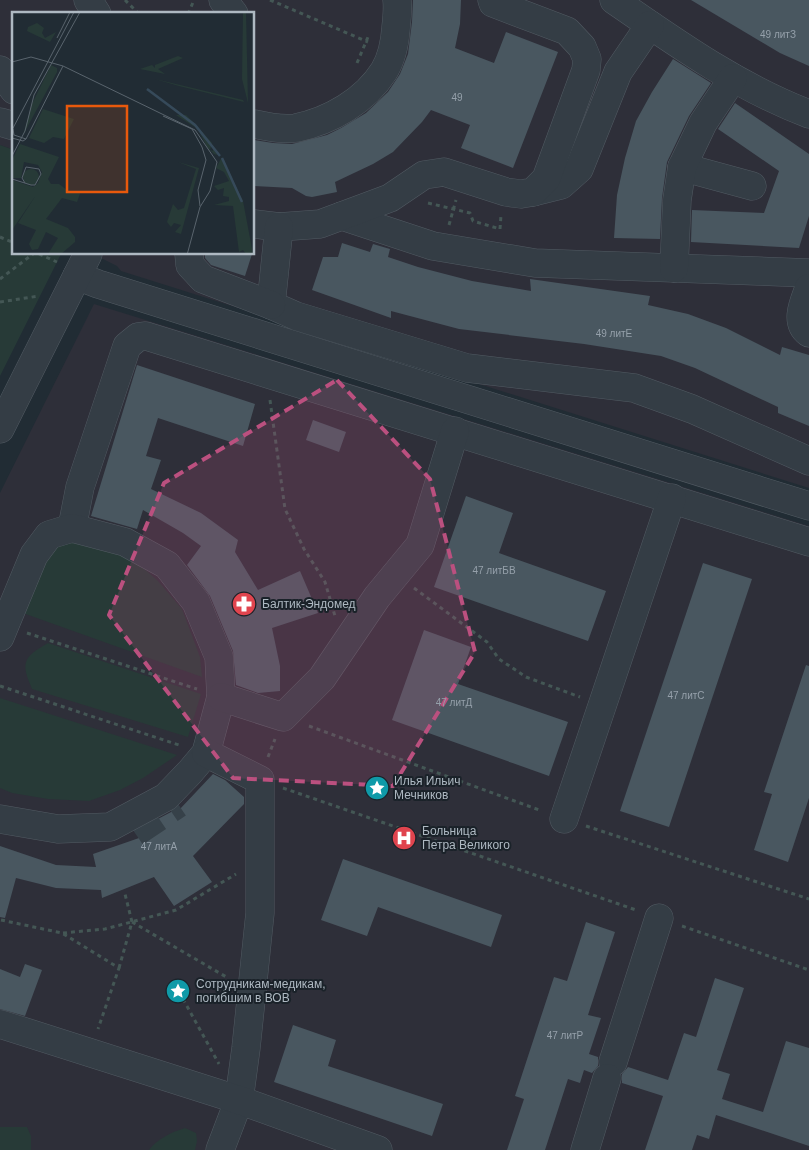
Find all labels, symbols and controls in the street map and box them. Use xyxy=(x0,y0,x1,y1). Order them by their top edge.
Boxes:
inset map xyxy=(12,12,255,255)
house number: 49 литЗ xyxy=(760,29,796,40)
house number: 49 xyxy=(451,92,463,103)
house number: 49 литЕ xyxy=(596,328,633,339)
house number: 47 литБВ xyxy=(472,565,516,576)
pharmacy icon: Балтик-Эндомед xyxy=(231,591,257,617)
place label: Балтик-Эндомед xyxy=(262,597,356,611)
house number: 47 литС xyxy=(667,690,705,701)
house number: 47 литД xyxy=(436,697,473,708)
place label: Илья Ильич Мечников xyxy=(394,774,461,802)
place icon: Илья Ильич Мечников xyxy=(364,775,390,801)
place label: Больница Петра Великого xyxy=(422,824,510,852)
hospital icon: Больница Петра Великого xyxy=(391,825,417,851)
house number: 47 литА xyxy=(141,841,178,852)
place label: Сотрудникам-медикам, погибшим в ВОВ xyxy=(196,977,326,1005)
place icon: Сотрудникам-медикам, погибшим в ВОВ xyxy=(165,978,191,1004)
house number: 47 литР xyxy=(547,1030,584,1041)

